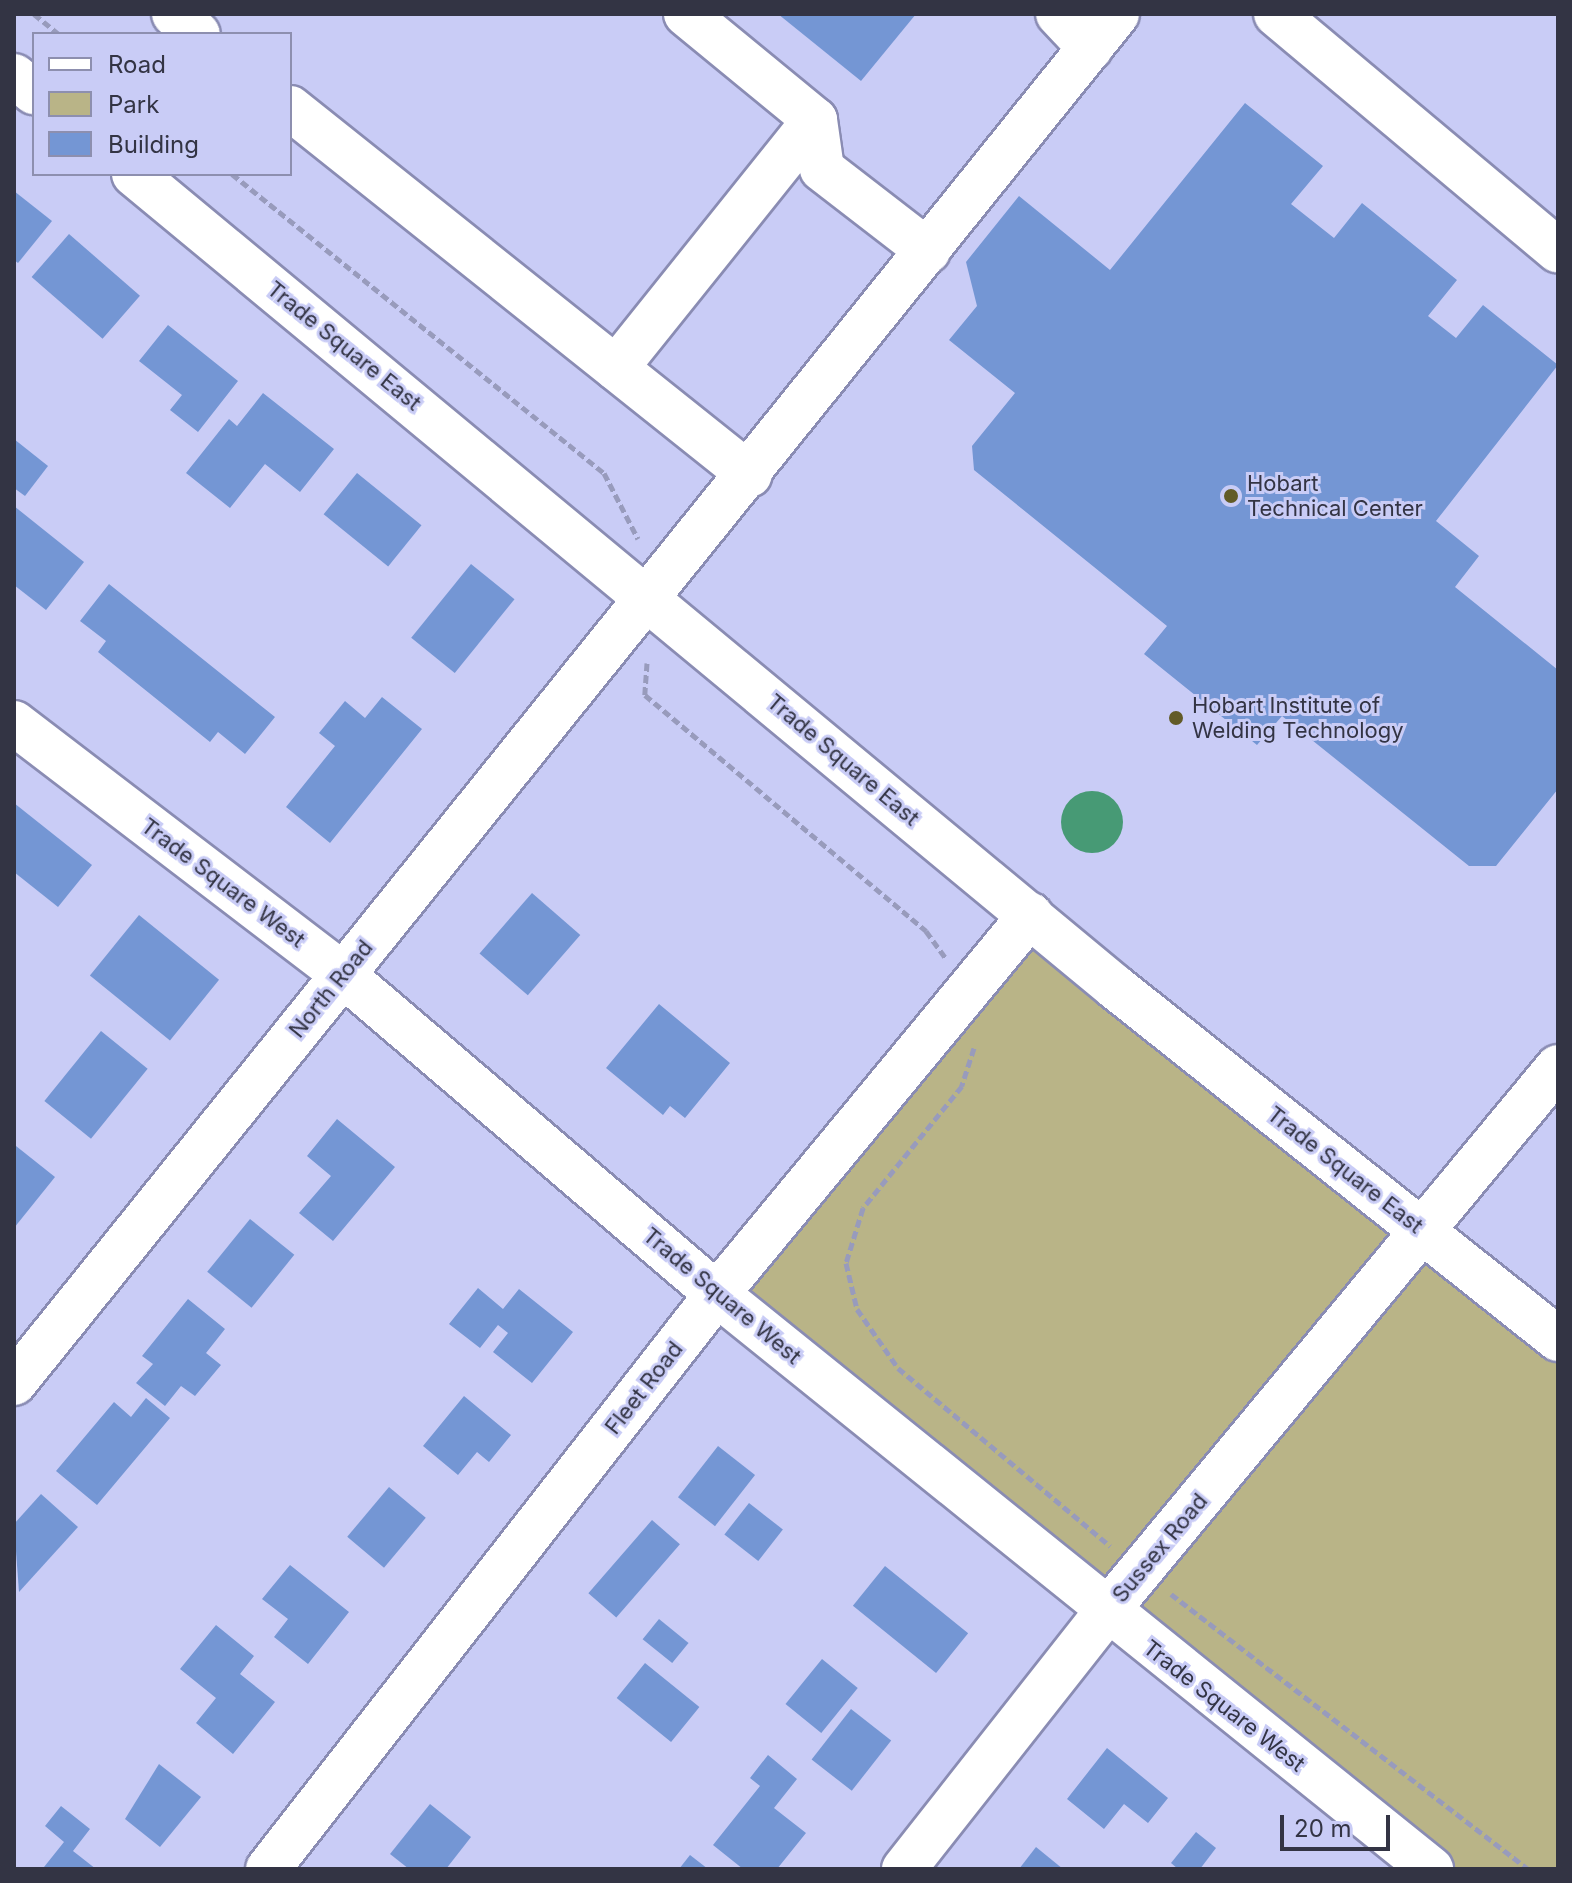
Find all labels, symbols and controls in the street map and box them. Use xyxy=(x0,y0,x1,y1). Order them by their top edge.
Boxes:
legend xyxy=(32,32,292,176)
text: Road xyxy=(108,50,166,79)
text: Park xyxy=(108,90,159,119)
text: Building xyxy=(108,130,199,159)
street label: Trade Square East xyxy=(262,276,426,416)
place label: Hobart Technical Center xyxy=(1247,470,1423,522)
marker: Hobart Technical Center xyxy=(1222,487,1240,505)
street label: Trade Square East xyxy=(762,689,924,831)
place label: Hobart Institute of Welding Technology xyxy=(1192,692,1404,744)
marker: Hobart Institute of Welding Technology xyxy=(1167,709,1185,727)
street label: Trade Square West xyxy=(136,813,310,953)
street label: North Road xyxy=(284,935,378,1043)
street label: Trade Square East xyxy=(1262,1101,1428,1239)
street label: Trade Square West xyxy=(638,1222,806,1370)
street label: Fleet Road xyxy=(600,1336,688,1440)
street label: Sussex Road xyxy=(1107,1488,1213,1608)
street label: Trade Square West xyxy=(1138,1635,1310,1777)
scale bar xyxy=(1284,1799,1394,1849)
text: 20 m xyxy=(1294,1814,1352,1843)

